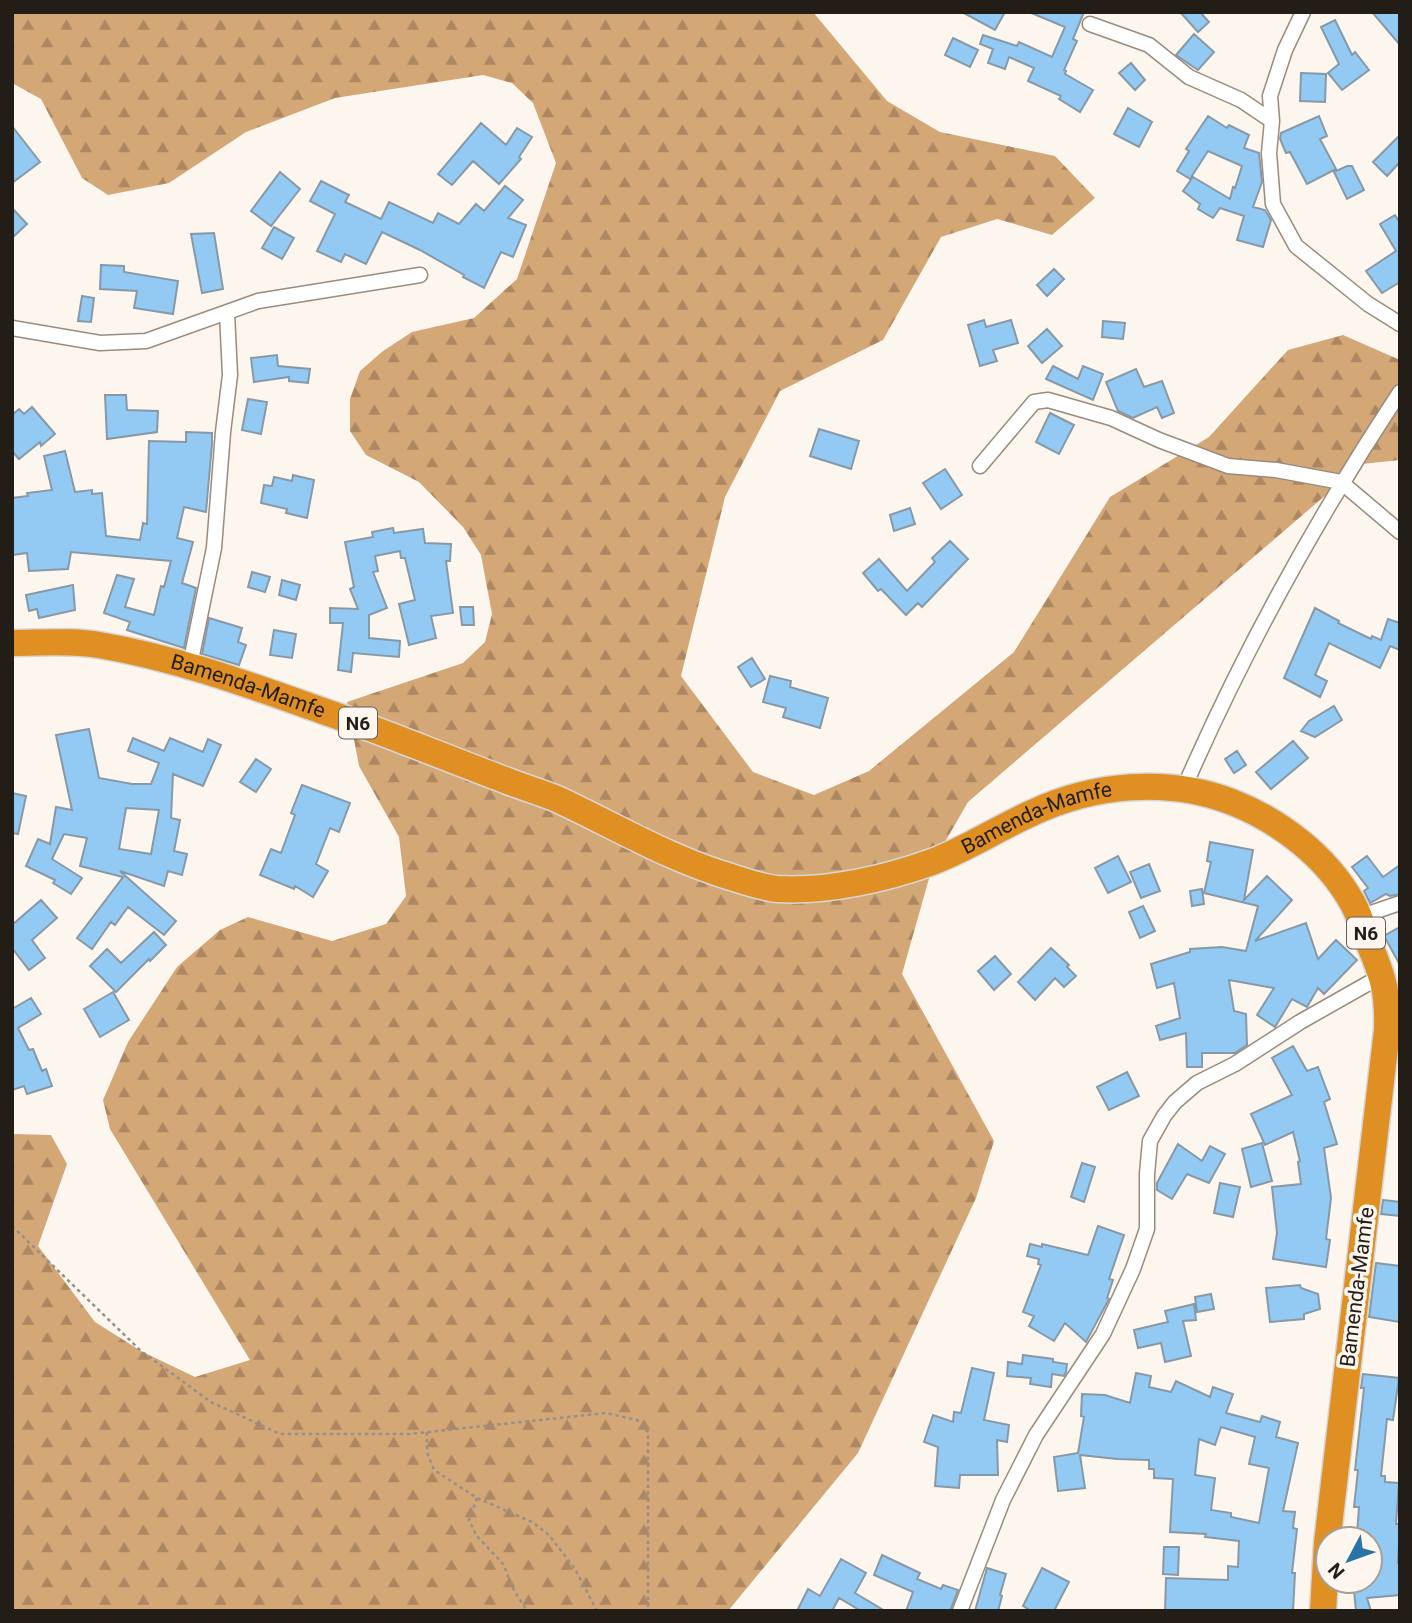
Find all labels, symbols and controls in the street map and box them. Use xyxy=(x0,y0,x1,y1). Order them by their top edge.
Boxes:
street label: Bamenda-Mamfe xyxy=(168,649,329,723)
road number: N6 xyxy=(339,708,377,738)
street label: Bamenda-Mamfe xyxy=(957,777,1113,859)
road number: N6 xyxy=(1347,917,1385,948)
street label: Bamenda-Mamfe xyxy=(1335,1206,1379,1368)
north arrow xyxy=(1314,1525,1384,1595)
text: N xyxy=(1323,1558,1350,1583)

